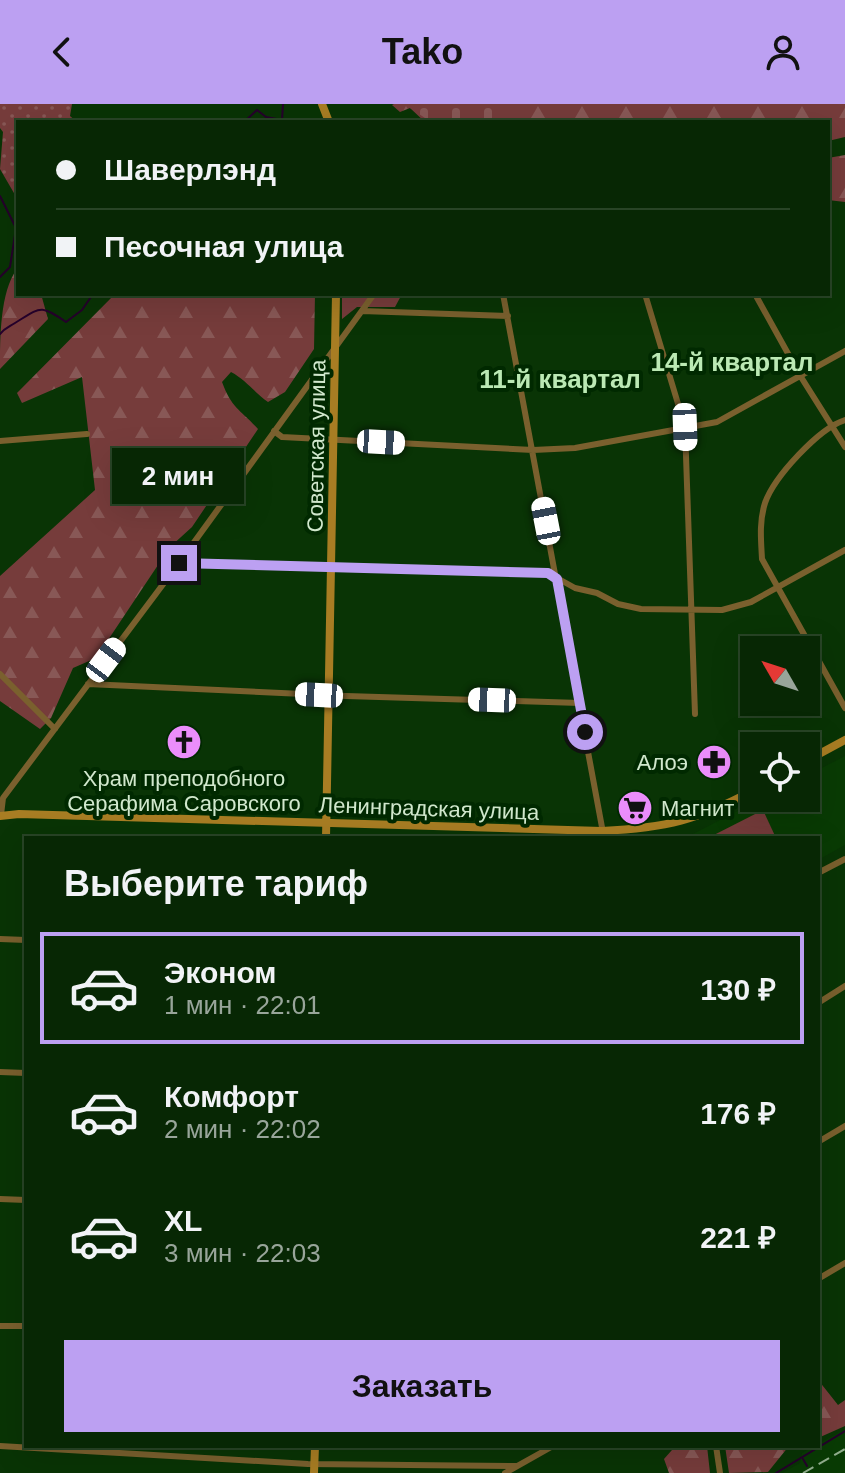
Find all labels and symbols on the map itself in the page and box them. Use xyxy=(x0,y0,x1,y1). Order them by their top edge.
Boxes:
district label: 14-й квартал xyxy=(650,347,814,377)
street label: Советская улица xyxy=(302,359,331,533)
district label: 11-й квартал xyxy=(479,364,641,394)
car xyxy=(672,403,698,451)
car xyxy=(356,429,406,455)
callout: 2 мин xyxy=(113,447,245,503)
car xyxy=(530,495,562,547)
route end xyxy=(161,545,197,581)
car xyxy=(82,634,130,686)
north arrow xyxy=(740,636,820,716)
car xyxy=(294,682,344,708)
car xyxy=(468,687,516,713)
route start xyxy=(567,714,603,750)
church icon: Храм преподобного Серафима Саровского xyxy=(165,723,203,761)
pharmacy icon: Алоэ xyxy=(695,743,733,781)
place label: Алоэ xyxy=(637,750,688,775)
place label: Храм преподобного Серафима Саровского xyxy=(67,766,301,816)
supermarket icon: Магнит xyxy=(616,789,654,827)
street label: Ленинградская улица xyxy=(318,792,540,825)
place label: Магнит xyxy=(661,796,734,821)

